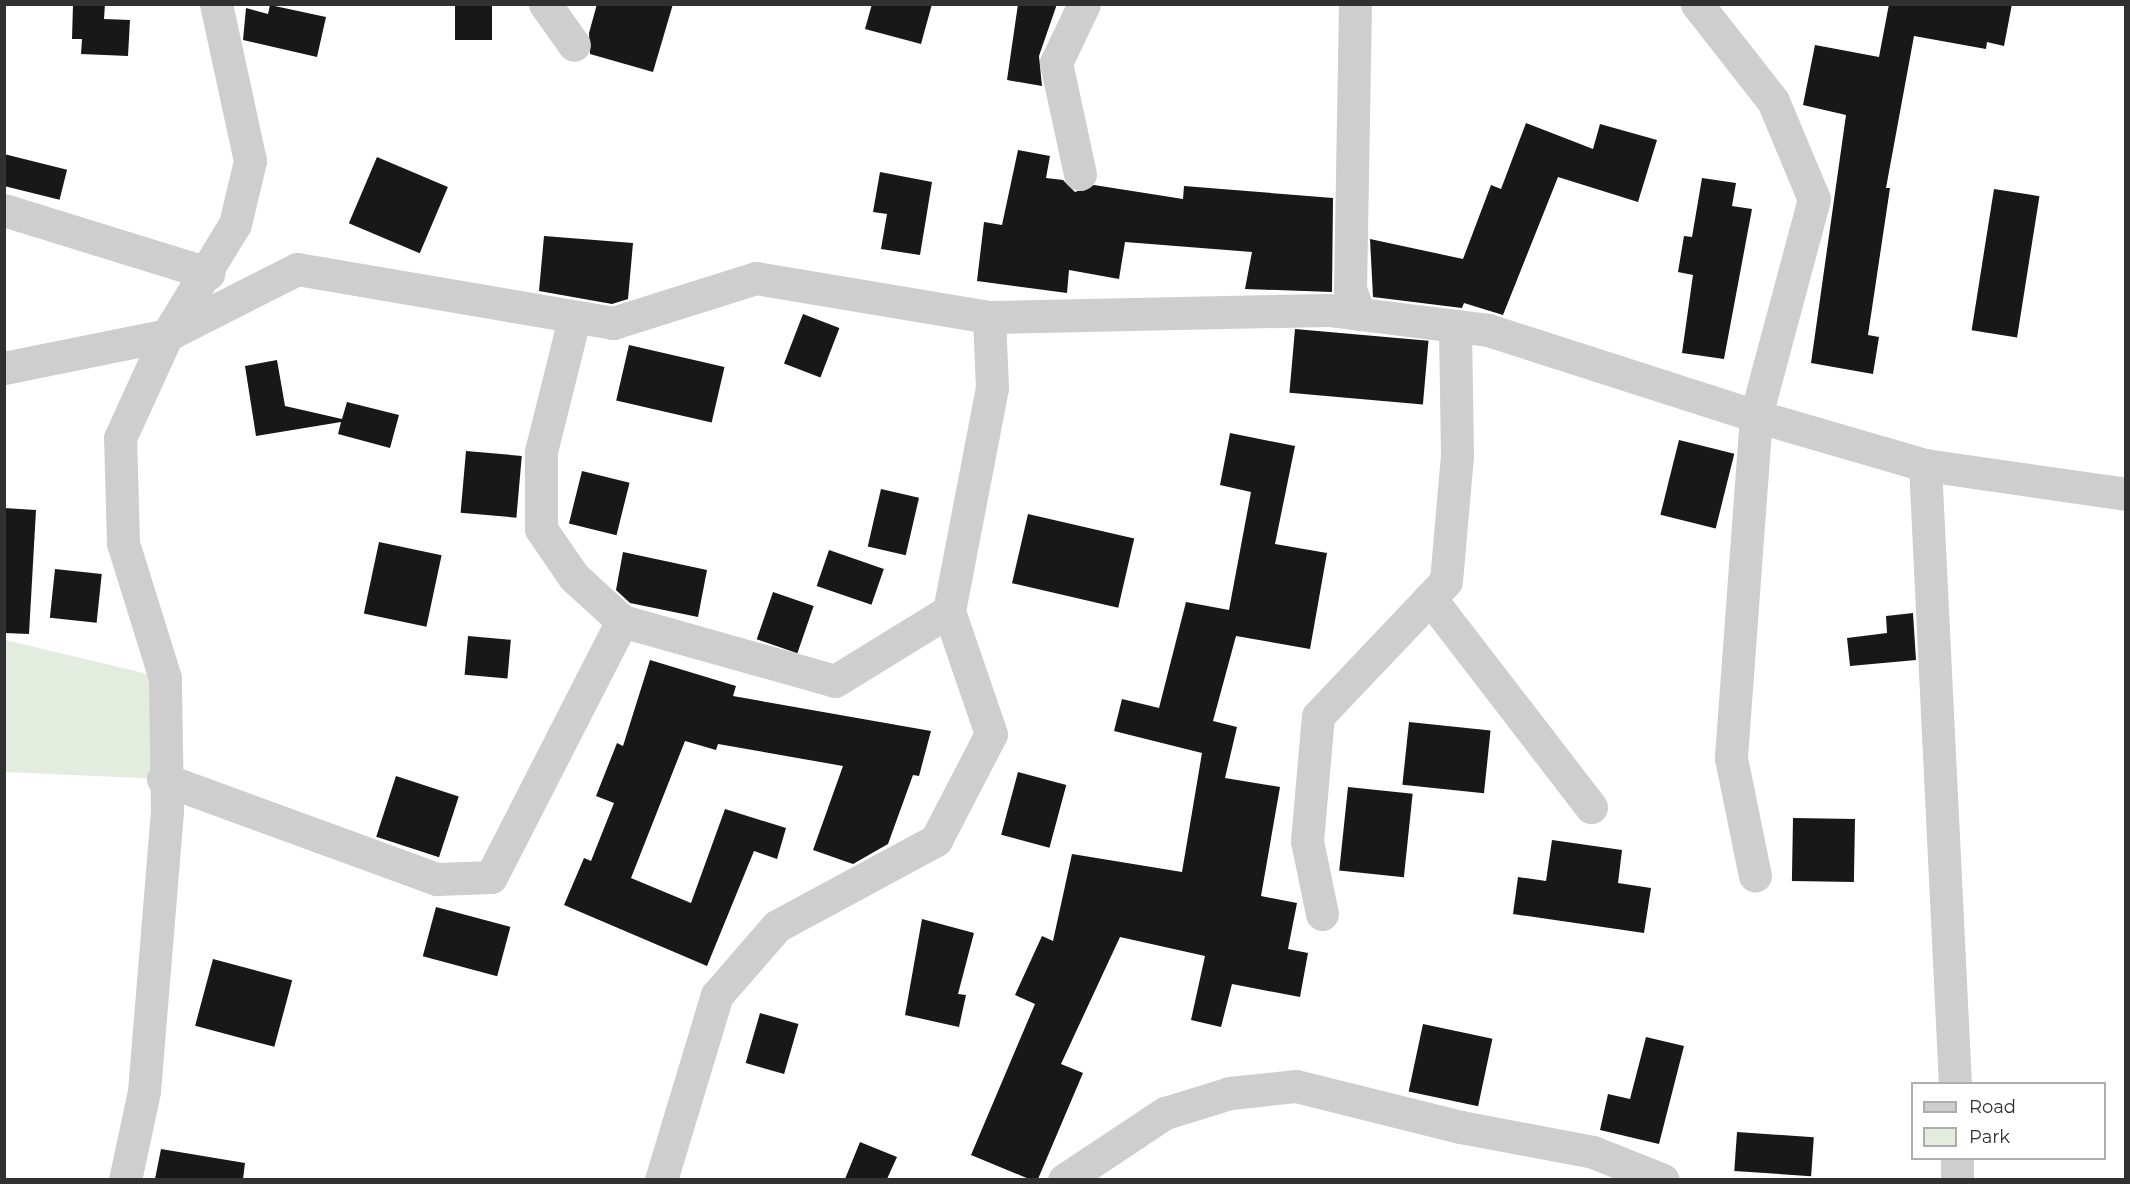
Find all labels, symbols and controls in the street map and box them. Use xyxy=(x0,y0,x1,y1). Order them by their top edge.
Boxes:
legend xyxy=(1911,1082,2106,1160)
text: Road xyxy=(1969,1096,2016,1118)
text: Park xyxy=(1969,1126,2010,1148)

